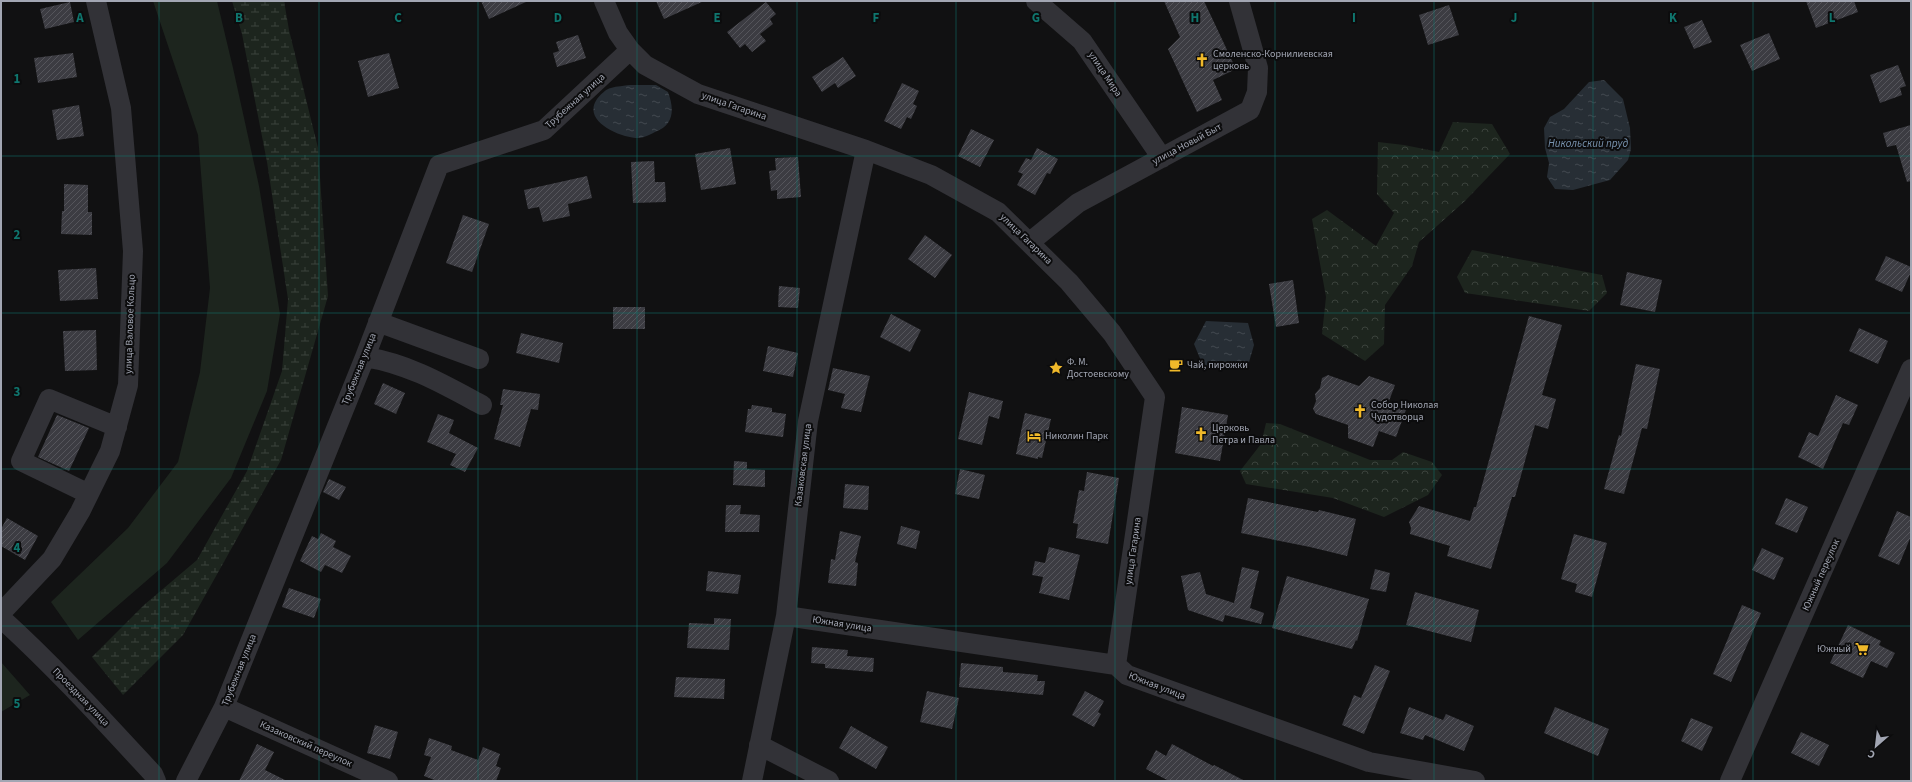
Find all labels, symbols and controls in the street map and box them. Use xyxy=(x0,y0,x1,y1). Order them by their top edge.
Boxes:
text: A xyxy=(75,9,84,27)
text: B xyxy=(235,9,243,27)
text: C xyxy=(394,9,402,27)
text: D xyxy=(554,9,562,27)
text: E xyxy=(713,9,721,27)
text: F xyxy=(873,9,880,27)
text: G xyxy=(1032,9,1040,27)
text: H xyxy=(1191,9,1199,27)
text: I xyxy=(1352,9,1356,27)
text: J xyxy=(1511,9,1517,27)
text: K xyxy=(1669,9,1678,27)
text: L xyxy=(1829,9,1836,27)
place label: Смоленско-Корнилиевская церковь xyxy=(1213,47,1333,73)
street label: улица Мира xyxy=(1085,49,1125,99)
church icon: Смоленско-Корнилиевская церковь xyxy=(1194,52,1210,68)
text: 1 xyxy=(14,70,21,88)
street label: Трубежная улица xyxy=(542,70,608,132)
street label: улица Гагарина xyxy=(700,88,768,124)
street label: улица Новый Быт xyxy=(1150,120,1225,168)
water label: Никольский пруд xyxy=(1548,136,1628,151)
street label: улица Гагарина xyxy=(997,210,1055,268)
text: 2 xyxy=(14,226,21,244)
street label: улица Валовое Кольцо xyxy=(121,274,139,374)
street label: Трубежная улица xyxy=(338,331,380,407)
place label: Ф. М. Достоевскому xyxy=(1067,355,1129,381)
cafe icon: Чай, пирожки xyxy=(1168,357,1184,373)
place label: Чай, пирожки xyxy=(1187,358,1248,372)
place icon: Ф. М. Достоевскому xyxy=(1048,360,1064,376)
text: 3 xyxy=(14,383,21,401)
place label: Собор Николая Чудотворца xyxy=(1371,398,1438,424)
church icon: Собор Николая Чудотворца xyxy=(1352,403,1368,419)
place label: Церковь Петра и Павла xyxy=(1212,421,1275,447)
street label: Казаковская улица xyxy=(791,423,815,507)
church icon: Церковь Петра и Павла xyxy=(1193,426,1209,442)
hotel icon: Николин Парк xyxy=(1026,428,1042,444)
place label: Николин Парк xyxy=(1045,429,1108,443)
street label: улица Гагарина xyxy=(1121,516,1145,586)
street label: Южный переулок xyxy=(1799,537,1843,613)
text: 4 xyxy=(14,539,21,557)
street label: Южная улица xyxy=(811,612,873,636)
street label: Трубежная улица xyxy=(218,632,260,708)
supermarket icon: Южный xyxy=(1854,641,1870,657)
place label: Южный xyxy=(1817,642,1851,656)
street label: Проездная улица xyxy=(49,665,113,729)
street label: Южная улица xyxy=(1127,669,1187,703)
text: 5 xyxy=(14,695,21,713)
street label: Казаковский переулок xyxy=(258,717,354,771)
north arrow xyxy=(1856,726,1896,766)
text: С xyxy=(1865,746,1878,763)

